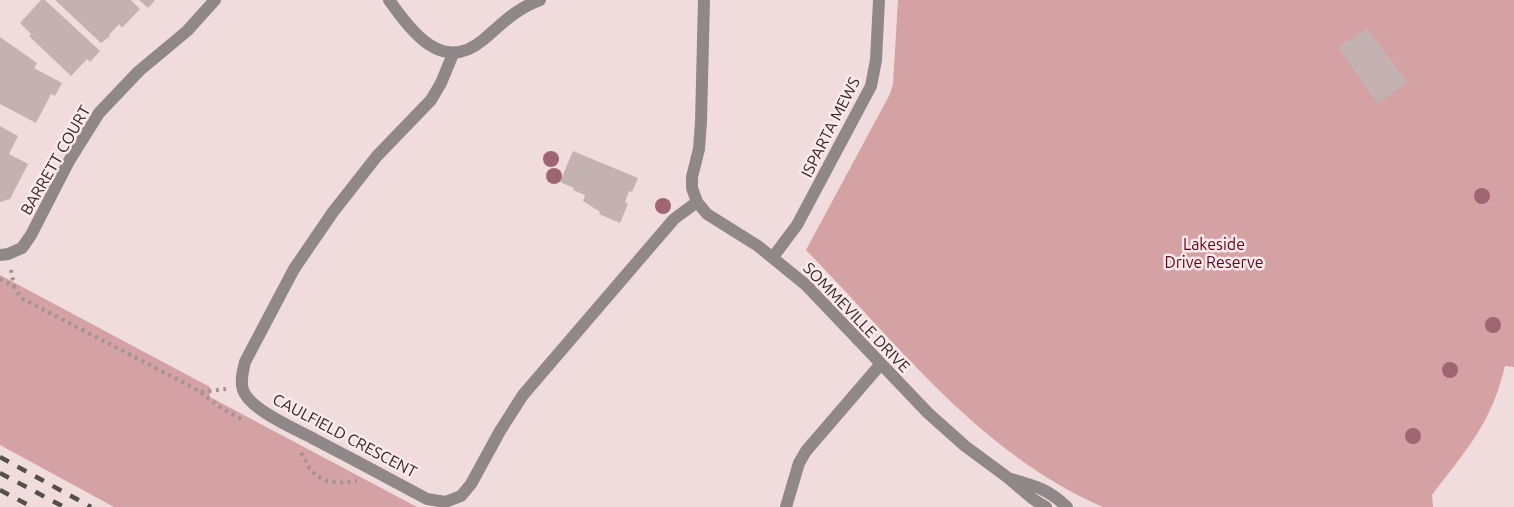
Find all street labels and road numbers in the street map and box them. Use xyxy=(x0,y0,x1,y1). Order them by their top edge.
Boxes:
street label: ISPARTA MEWS xyxy=(797,74,863,180)
street label: BARRETT COURT xyxy=(16,102,94,218)
street label: SOMMEVILLE DRIVE xyxy=(800,258,914,376)
street label: CAULFIELD CRESCENT xyxy=(270,389,420,481)

